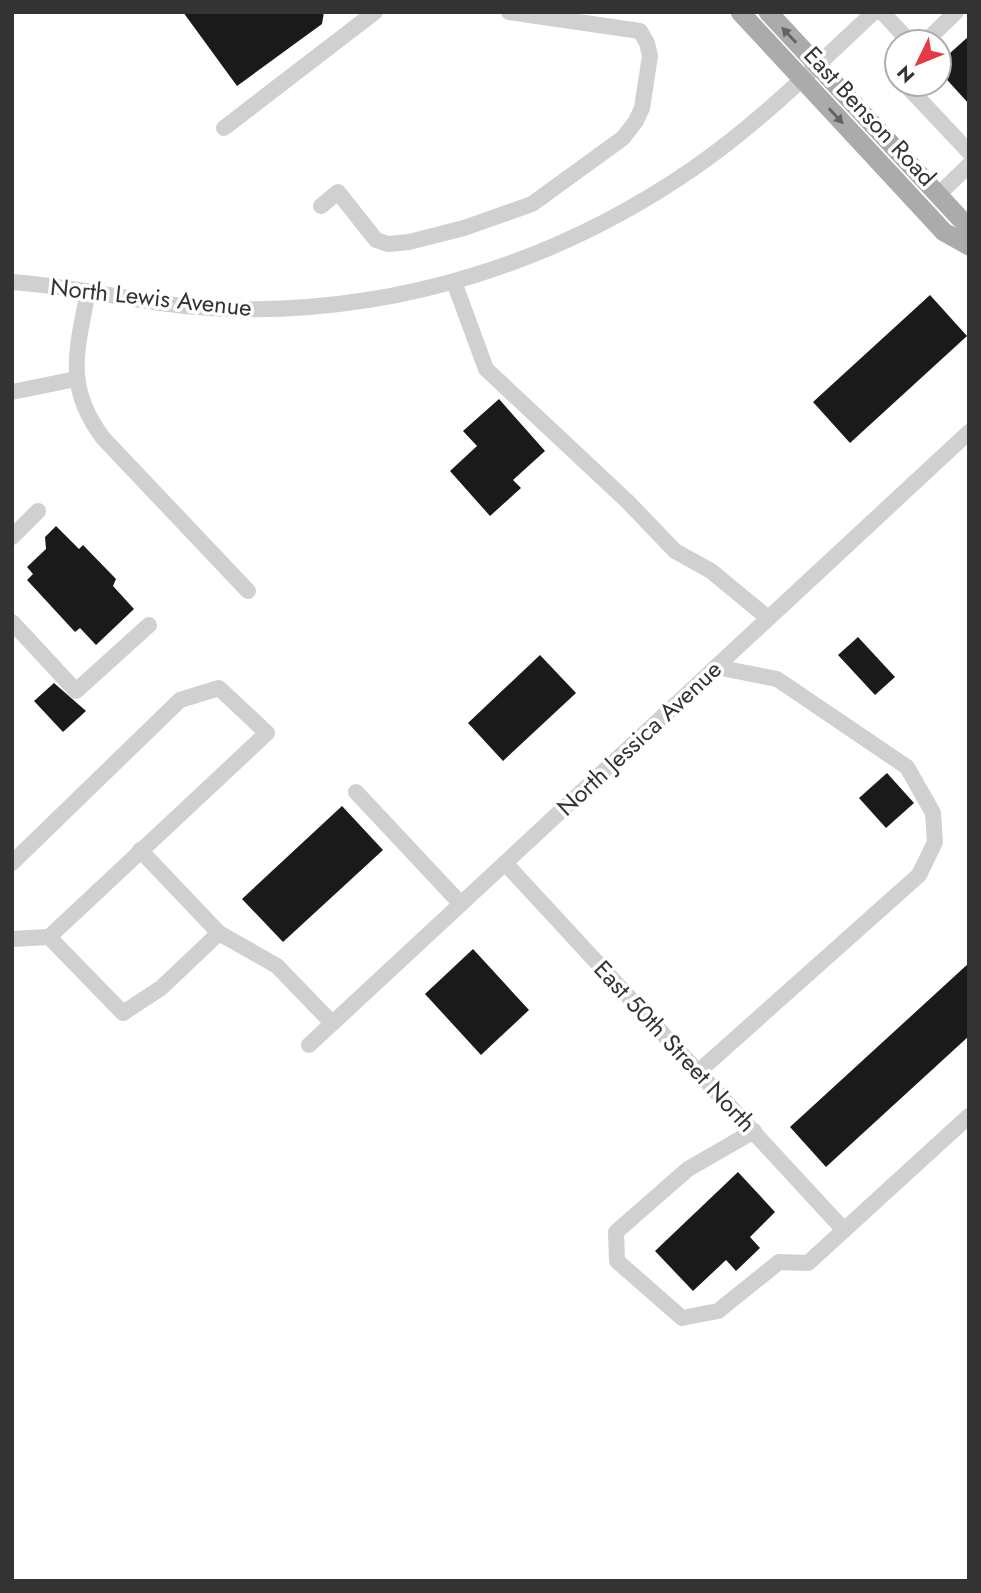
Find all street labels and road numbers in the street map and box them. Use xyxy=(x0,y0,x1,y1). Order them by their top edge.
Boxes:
street label: East Benson Road xyxy=(796,38,944,194)
street label: North Lewis Avenue xyxy=(48,269,254,325)
street label: North Jessica Avenue xyxy=(549,652,729,824)
street label: East 50th Street North xyxy=(586,952,764,1140)

